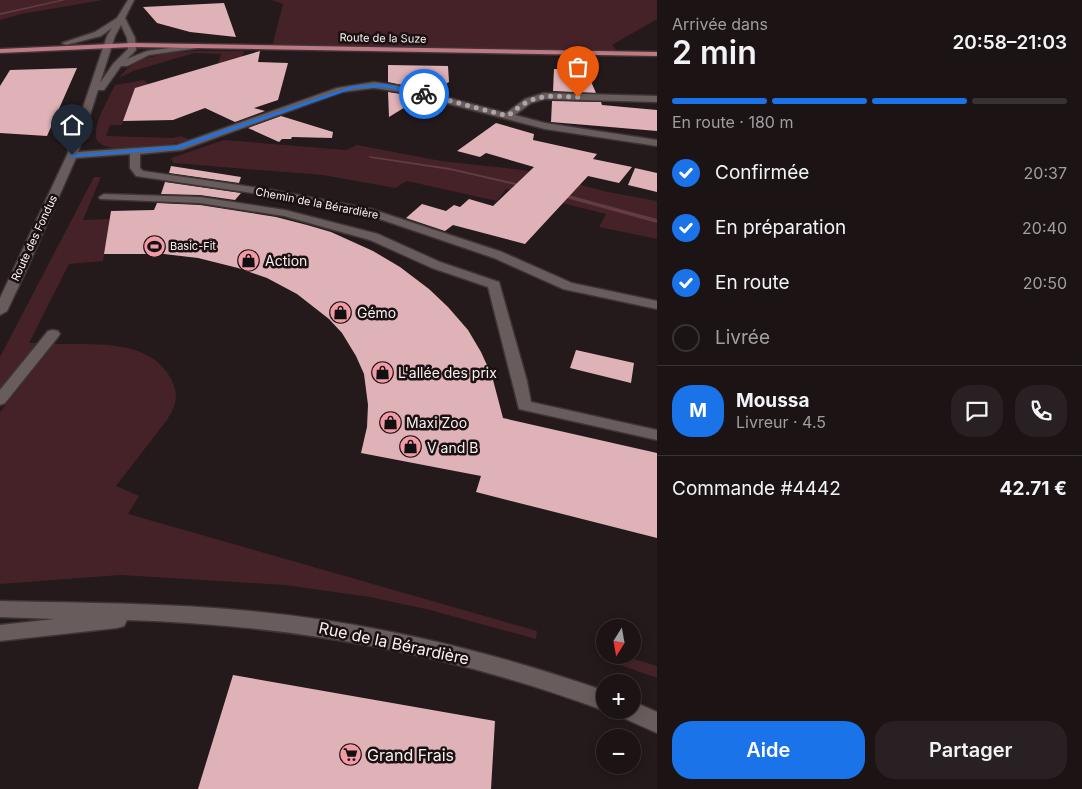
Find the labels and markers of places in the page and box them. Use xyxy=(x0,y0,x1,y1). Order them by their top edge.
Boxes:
pin xyxy=(557,46,599,97)
pin xyxy=(51,104,93,155)
sports icon: Basic-Fit xyxy=(142,234,166,258)
place label: Basic-Fit xyxy=(170,239,216,253)
shop icon: Action xyxy=(237,248,261,272)
place label: Action xyxy=(265,252,307,269)
shop icon: Gémo xyxy=(329,300,353,324)
place label: Gémo xyxy=(357,304,396,321)
shop icon: L'allée des prix xyxy=(370,360,394,384)
place label: L'allée des prix xyxy=(398,364,497,381)
shop icon: Maxi Zoo xyxy=(378,410,402,434)
place label: Maxi Zoo xyxy=(406,414,467,431)
shop icon: V and B xyxy=(399,435,423,459)
place label: V and B xyxy=(427,439,478,456)
supermarket icon: Grand Frais xyxy=(339,743,363,767)
place label: Grand Frais xyxy=(367,745,454,765)

